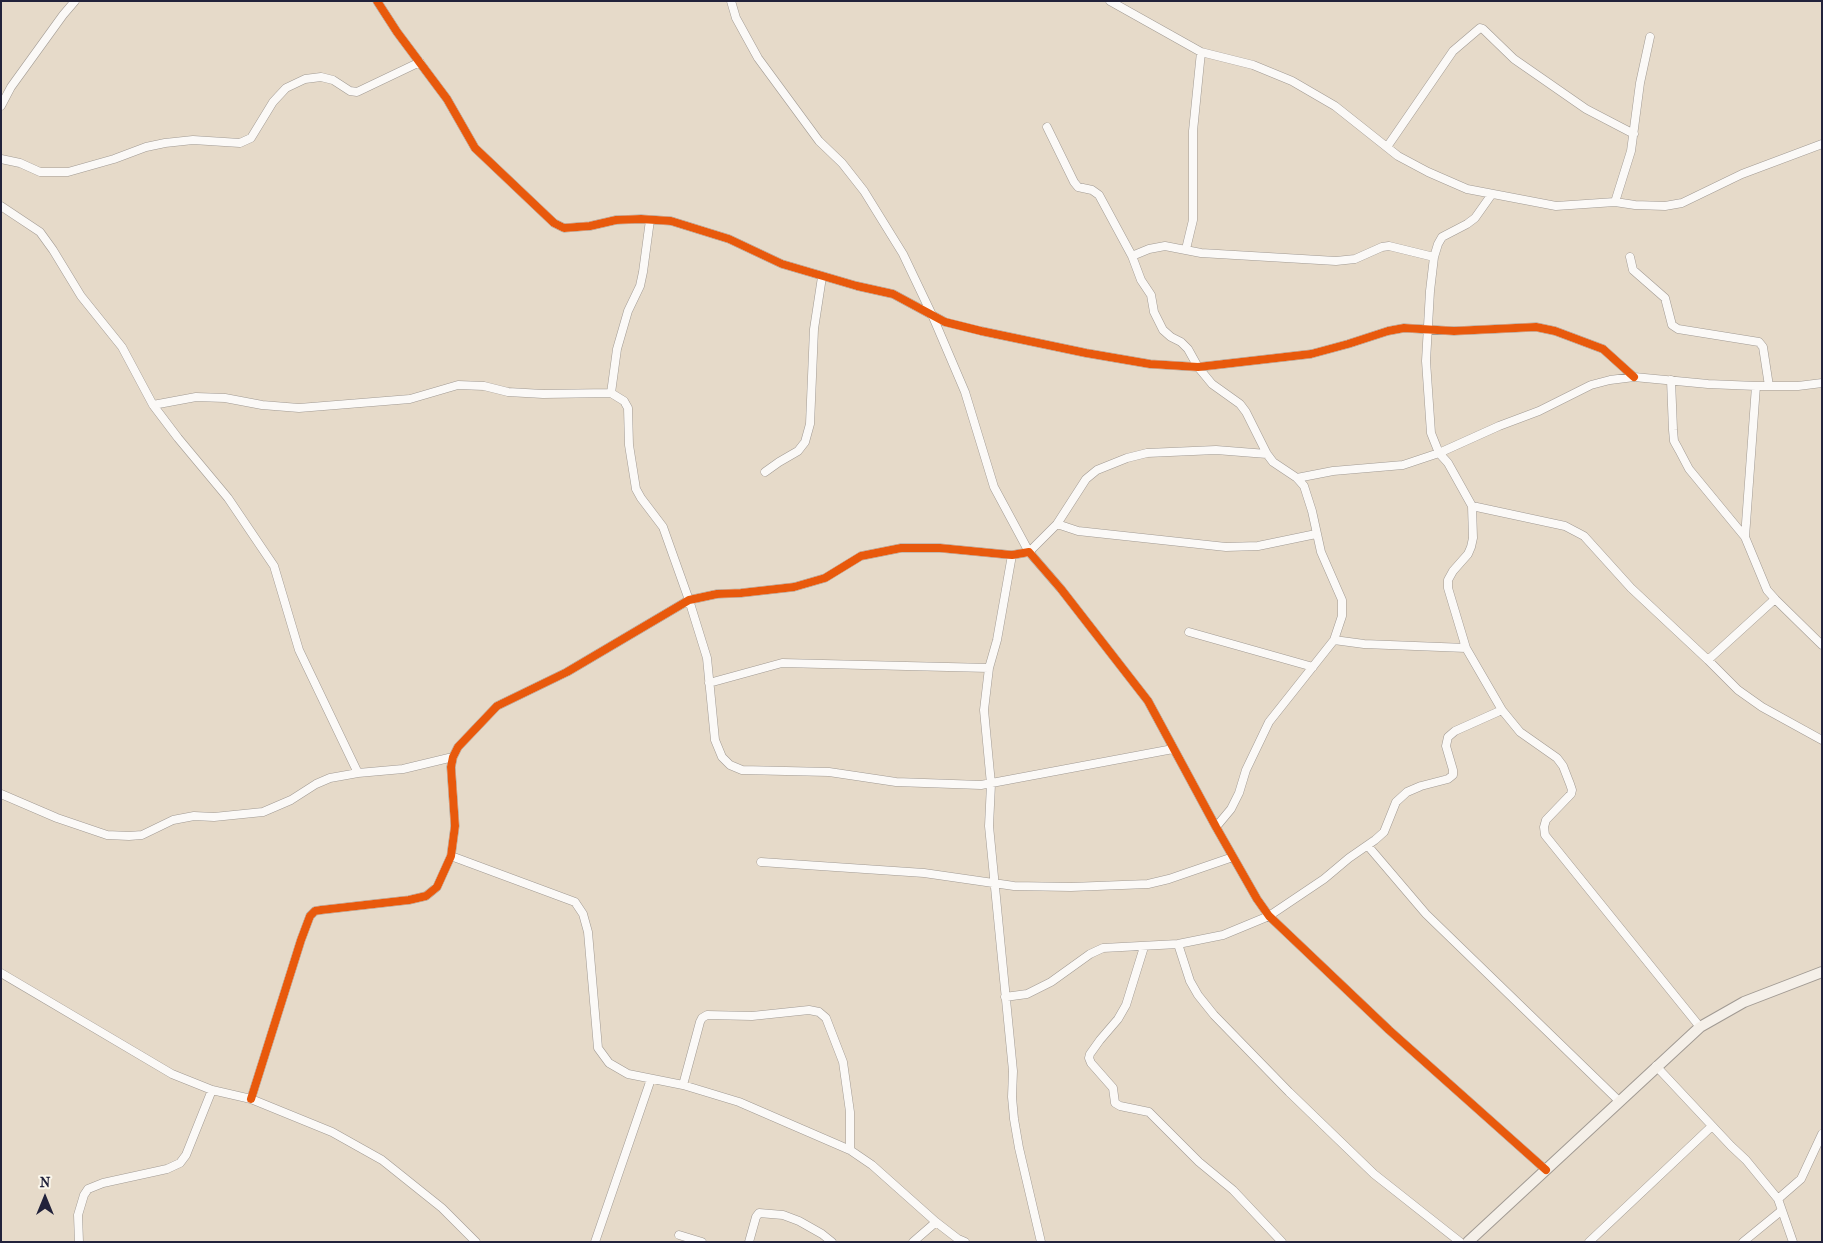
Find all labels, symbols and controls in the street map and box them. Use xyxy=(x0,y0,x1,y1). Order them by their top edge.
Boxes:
north arrow xyxy=(20,1173,70,1223)
text: N xyxy=(40,1174,50,1191)

